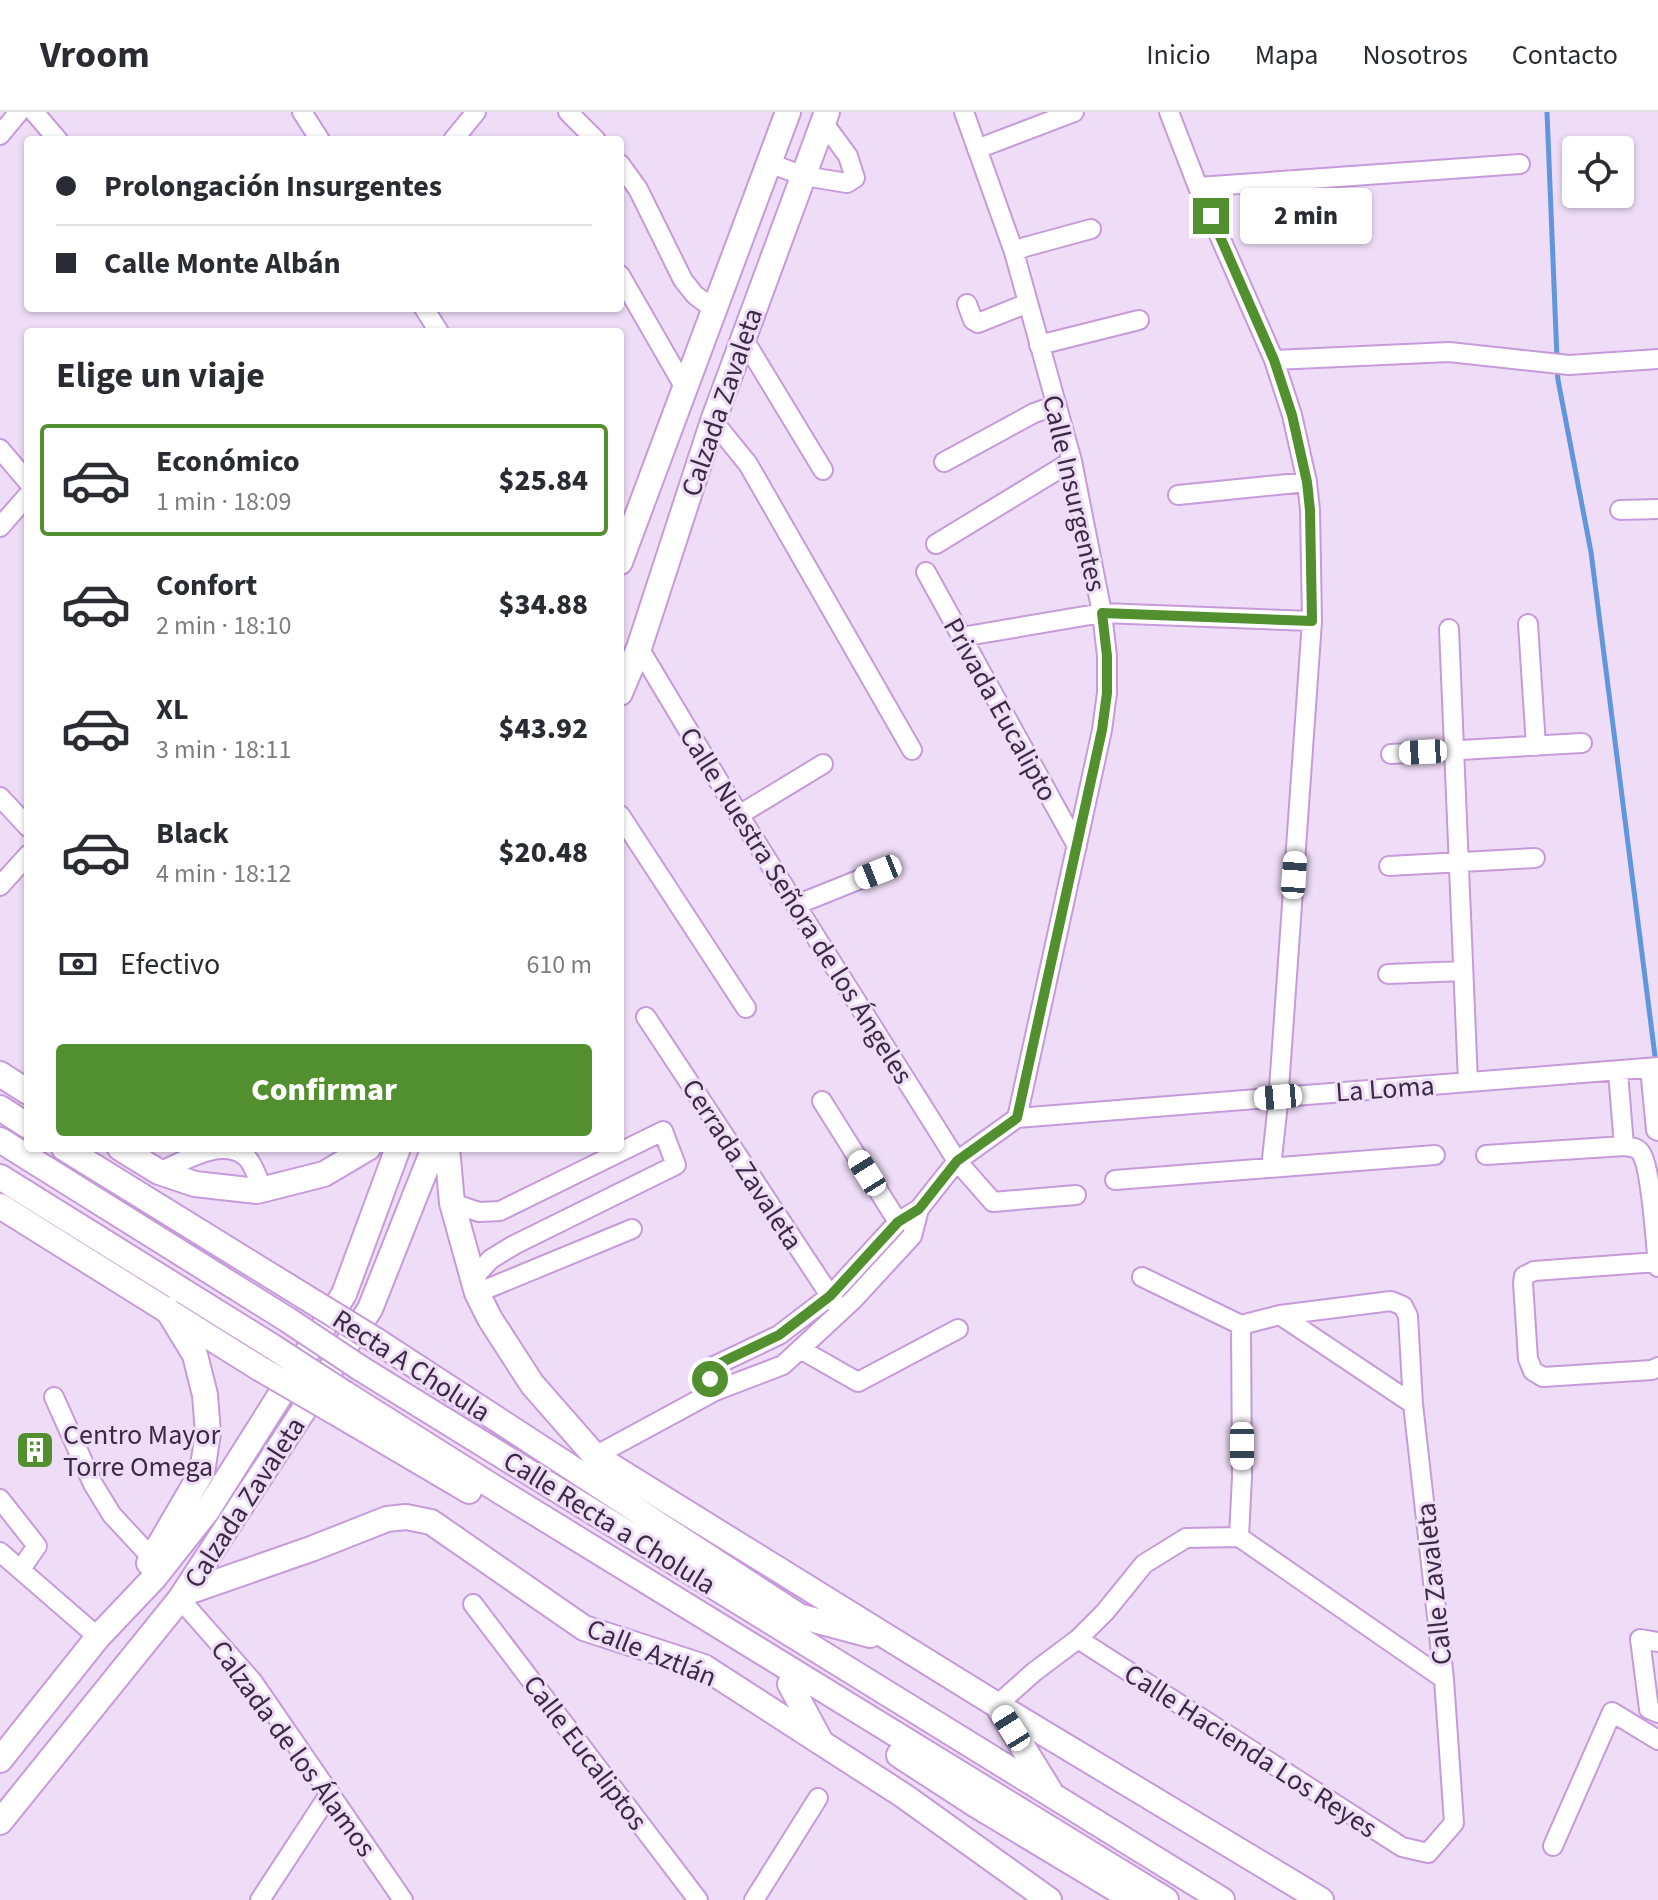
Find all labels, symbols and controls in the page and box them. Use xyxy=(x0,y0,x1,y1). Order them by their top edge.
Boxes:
text: Vroom xyxy=(40,28,150,82)
text: Inicio xyxy=(1146,35,1211,75)
text: Mapa xyxy=(1255,35,1318,75)
text: Nosotros xyxy=(1362,35,1468,75)
text: Contacto xyxy=(1512,35,1618,75)
map controls xyxy=(1562,136,1634,208)
button: locate xyxy=(1562,136,1634,208)
text: Prolongación Insurgentes xyxy=(104,165,442,208)
callout: 2 min xyxy=(1239,188,1371,244)
text: 2 min xyxy=(1274,197,1338,234)
route end xyxy=(1193,198,1229,234)
text: Calle Monte Albán xyxy=(104,242,341,285)
street label: Calzada Zavaleta xyxy=(671,303,773,502)
text: Elige un viaje xyxy=(56,350,265,401)
street label: Calle Insurgentes xyxy=(1032,391,1116,595)
text: Económico xyxy=(156,440,300,483)
icon: car xyxy=(60,444,132,516)
text: $25.84 xyxy=(499,459,588,502)
text: 1 min · 18:09 xyxy=(156,483,291,520)
text: Confort xyxy=(156,564,257,607)
icon: car xyxy=(60,568,132,640)
text: $34.88 xyxy=(499,583,588,626)
text: 2 min · 18:10 xyxy=(156,607,291,644)
street label: Privada Eucalipto xyxy=(933,610,1067,809)
text: XL xyxy=(156,688,189,731)
icon: car xyxy=(60,692,132,764)
text: $43.92 xyxy=(499,707,588,750)
street label: Calle Nuestra Señora de los Ángeles xyxy=(669,719,923,1092)
text: 3 min · 18:11 xyxy=(156,731,291,768)
car xyxy=(1398,739,1448,765)
text: Black xyxy=(156,812,229,855)
icon: car xyxy=(60,816,132,888)
text: $20.48 xyxy=(499,831,588,874)
car xyxy=(1280,850,1308,900)
car xyxy=(851,852,905,892)
text: 4 min · 18:12 xyxy=(156,855,291,892)
icon: cash xyxy=(56,942,100,986)
text: Efectivo xyxy=(120,943,220,986)
text: 610 m xyxy=(526,946,592,983)
button: Confirmar xyxy=(56,1044,592,1136)
street label: La Loma xyxy=(1334,1066,1436,1112)
street label: Cerrada Zavaleta xyxy=(672,1071,813,1258)
car xyxy=(1253,1083,1303,1111)
car xyxy=(844,1146,890,1200)
street label: Recta A Cholula xyxy=(324,1300,498,1432)
route start xyxy=(692,1361,728,1397)
street label: Calzada Zavaleta xyxy=(174,1409,315,1596)
place label: Centro Mayor Torre Omega xyxy=(63,1415,220,1487)
car xyxy=(1230,1422,1254,1470)
building icon: Centro Mayor Torre Omega xyxy=(14,1429,56,1471)
street label: Calle Recta a Cholula xyxy=(495,1441,724,1605)
street label: Calle Zavaleta xyxy=(1406,1501,1462,1667)
street label: Calle Aztlán xyxy=(581,1609,723,1697)
street label: Calzada de los Álamos xyxy=(201,1632,385,1865)
street label: Calle Hacienda Los Reyes xyxy=(1116,1654,1385,1848)
street label: Calle Eucaliptos xyxy=(513,1667,657,1839)
car xyxy=(988,1701,1034,1755)

